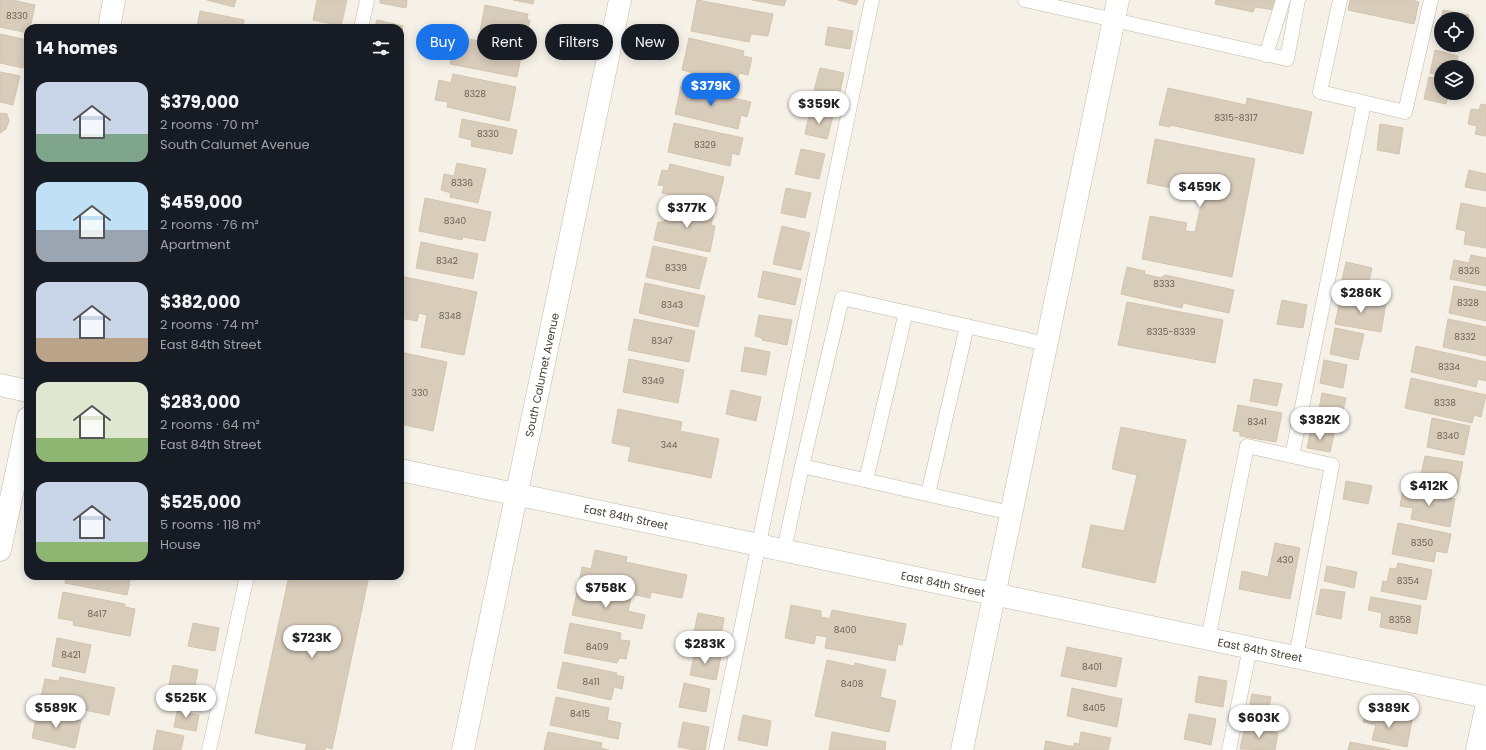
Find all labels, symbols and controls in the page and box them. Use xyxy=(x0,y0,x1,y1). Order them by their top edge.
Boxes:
house number: 8330 xyxy=(6,10,28,22)
map controls xyxy=(1434,12,1474,100)
button: locate xyxy=(1434,12,1474,52)
chip: Buy xyxy=(416,24,469,60)
chip: Rent xyxy=(477,24,537,60)
chip: Filters xyxy=(545,24,613,60)
chip: New xyxy=(621,24,679,60)
text: 14 homes xyxy=(36,36,118,60)
icon: filters xyxy=(370,37,392,59)
button: layers xyxy=(1434,60,1474,100)
pin: $379K xyxy=(683,73,739,107)
text: $379K xyxy=(691,76,731,95)
house number: 8328 xyxy=(464,88,486,100)
text: $379,000 xyxy=(160,90,239,114)
pin: $359K xyxy=(791,91,847,125)
text: $359K xyxy=(798,94,840,113)
icon: home xyxy=(68,98,116,146)
house number: 8315-8317 xyxy=(1214,112,1258,124)
text: 2 rooms · 70 m² xyxy=(160,115,259,134)
house number: 8330 xyxy=(477,128,499,140)
text: South Calumet Avenue xyxy=(160,135,310,154)
house number: 8329 xyxy=(694,139,716,151)
pin: $459K xyxy=(1172,174,1228,208)
house number: 8336 xyxy=(451,177,473,189)
text: $459K xyxy=(1179,177,1221,196)
text: $459,000 xyxy=(160,190,242,214)
pin: $377K xyxy=(659,195,715,229)
icon: home xyxy=(68,198,116,246)
text: $377K xyxy=(667,198,707,217)
text: 2 rooms · 76 m² xyxy=(160,215,259,234)
house number: 8340 xyxy=(444,215,466,227)
text: Apartment xyxy=(160,235,230,254)
house number: 8342 xyxy=(436,255,458,267)
house number: 8339 xyxy=(665,262,687,274)
house number: 8326 xyxy=(1458,265,1480,277)
house number: 8333 xyxy=(1153,278,1175,290)
pin: $286K xyxy=(1333,280,1389,314)
text: $286K xyxy=(1340,283,1382,302)
text: $382,000 xyxy=(160,290,240,314)
house number: 8328 xyxy=(1457,297,1479,309)
icon: home xyxy=(68,298,116,346)
house number: 8343 xyxy=(661,299,683,311)
house number: 8348 xyxy=(439,310,461,322)
street label: South Calumet Avenue xyxy=(521,311,563,439)
text: 2 rooms · 74 m² xyxy=(160,315,259,334)
house number: 8335-8339 xyxy=(1147,326,1196,338)
house number: 8332 xyxy=(1454,331,1476,343)
text: East 84th Street xyxy=(160,335,261,354)
house number: 8347 xyxy=(651,335,673,347)
house number: 8334 xyxy=(1438,361,1460,373)
house number: 8349 xyxy=(642,375,664,387)
house number: 330 xyxy=(412,387,428,399)
text: $283,000 xyxy=(160,390,240,414)
house number: 8338 xyxy=(1434,397,1456,409)
icon: home xyxy=(68,398,116,446)
pin: $382K xyxy=(1292,407,1348,441)
text: $382K xyxy=(1299,410,1341,429)
text: 2 rooms · 64 m² xyxy=(160,415,260,434)
house number: 8341 xyxy=(1247,416,1267,428)
house number: 8340 xyxy=(1437,430,1459,442)
text: East 84th Street xyxy=(160,435,261,454)
house number: 344 xyxy=(661,439,678,451)
pin: $412K xyxy=(1401,473,1457,507)
text: $412K xyxy=(1410,476,1448,495)
text: $525,000 xyxy=(160,490,241,514)
icon: home xyxy=(68,498,116,546)
street label: East 84th Street xyxy=(582,500,670,534)
text: 5 rooms · 118 m² xyxy=(160,515,261,534)
text: House xyxy=(160,535,200,554)
house number: 8350 xyxy=(1411,537,1433,549)
house number: 430 xyxy=(1277,554,1294,566)
street label: East 84th Street xyxy=(899,567,987,601)
pin: $758K xyxy=(578,575,634,609)
house number: 8354 xyxy=(1397,575,1419,587)
text: $758K xyxy=(585,578,627,597)
house number: 8417 xyxy=(87,608,107,620)
house number: 8358 xyxy=(1389,614,1411,626)
house number: 8400 xyxy=(834,624,857,636)
pin: $723K xyxy=(284,625,340,659)
text: $723K xyxy=(292,628,332,647)
pin: $283K xyxy=(677,631,733,665)
text: $283K xyxy=(684,634,726,653)
street label: East 84th Street xyxy=(1216,634,1304,666)
house number: 8409 xyxy=(586,641,609,653)
house number: 8421 xyxy=(61,649,81,661)
house number: 8401 xyxy=(1082,661,1102,673)
house number: 8411 xyxy=(582,676,600,688)
house number: 8408 xyxy=(841,678,864,690)
pin: $525K xyxy=(158,685,214,719)
text: $525K xyxy=(165,688,207,707)
pin: $589K xyxy=(28,695,84,729)
pin: $389K xyxy=(1361,695,1417,729)
text: $589K xyxy=(35,698,77,717)
text: $389K xyxy=(1368,698,1410,717)
house number: 8405 xyxy=(1083,702,1106,714)
pin: $603K xyxy=(1231,705,1287,739)
house number: 8415 xyxy=(570,708,590,720)
text: $603K xyxy=(1238,708,1280,727)

